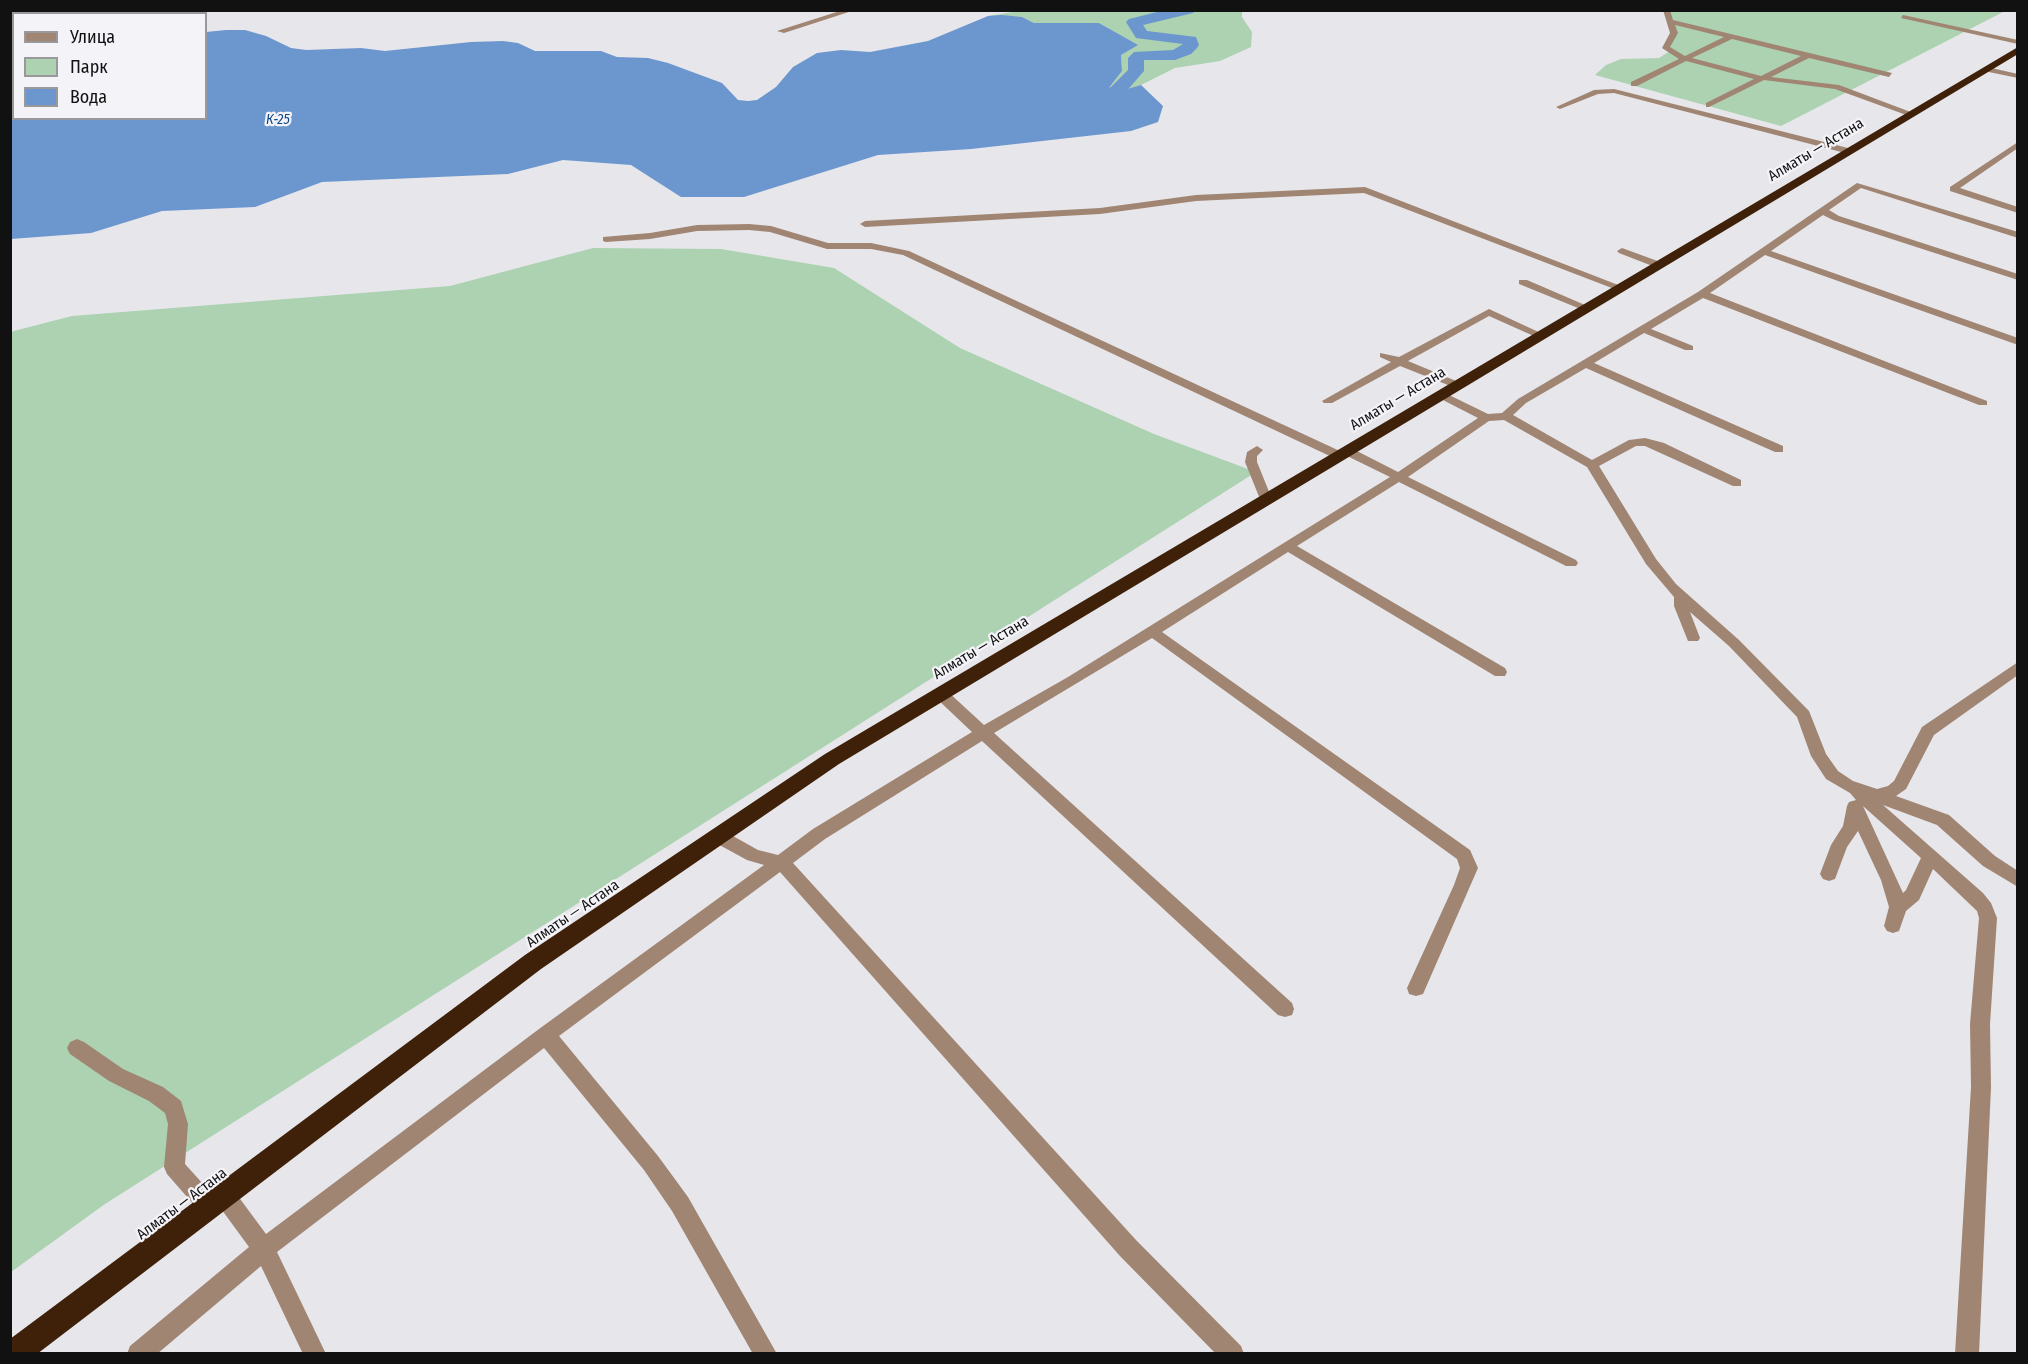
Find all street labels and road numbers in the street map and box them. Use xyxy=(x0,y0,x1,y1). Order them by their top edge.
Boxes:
street label: Алматы — Астана xyxy=(1765,114,1867,186)
street label: Алматы — Астана xyxy=(1347,363,1449,435)
street label: Алматы — Астана xyxy=(930,612,1032,684)
street label: Алматы — Астана xyxy=(523,876,623,952)
street label: Алматы — Астана xyxy=(133,1164,231,1244)

